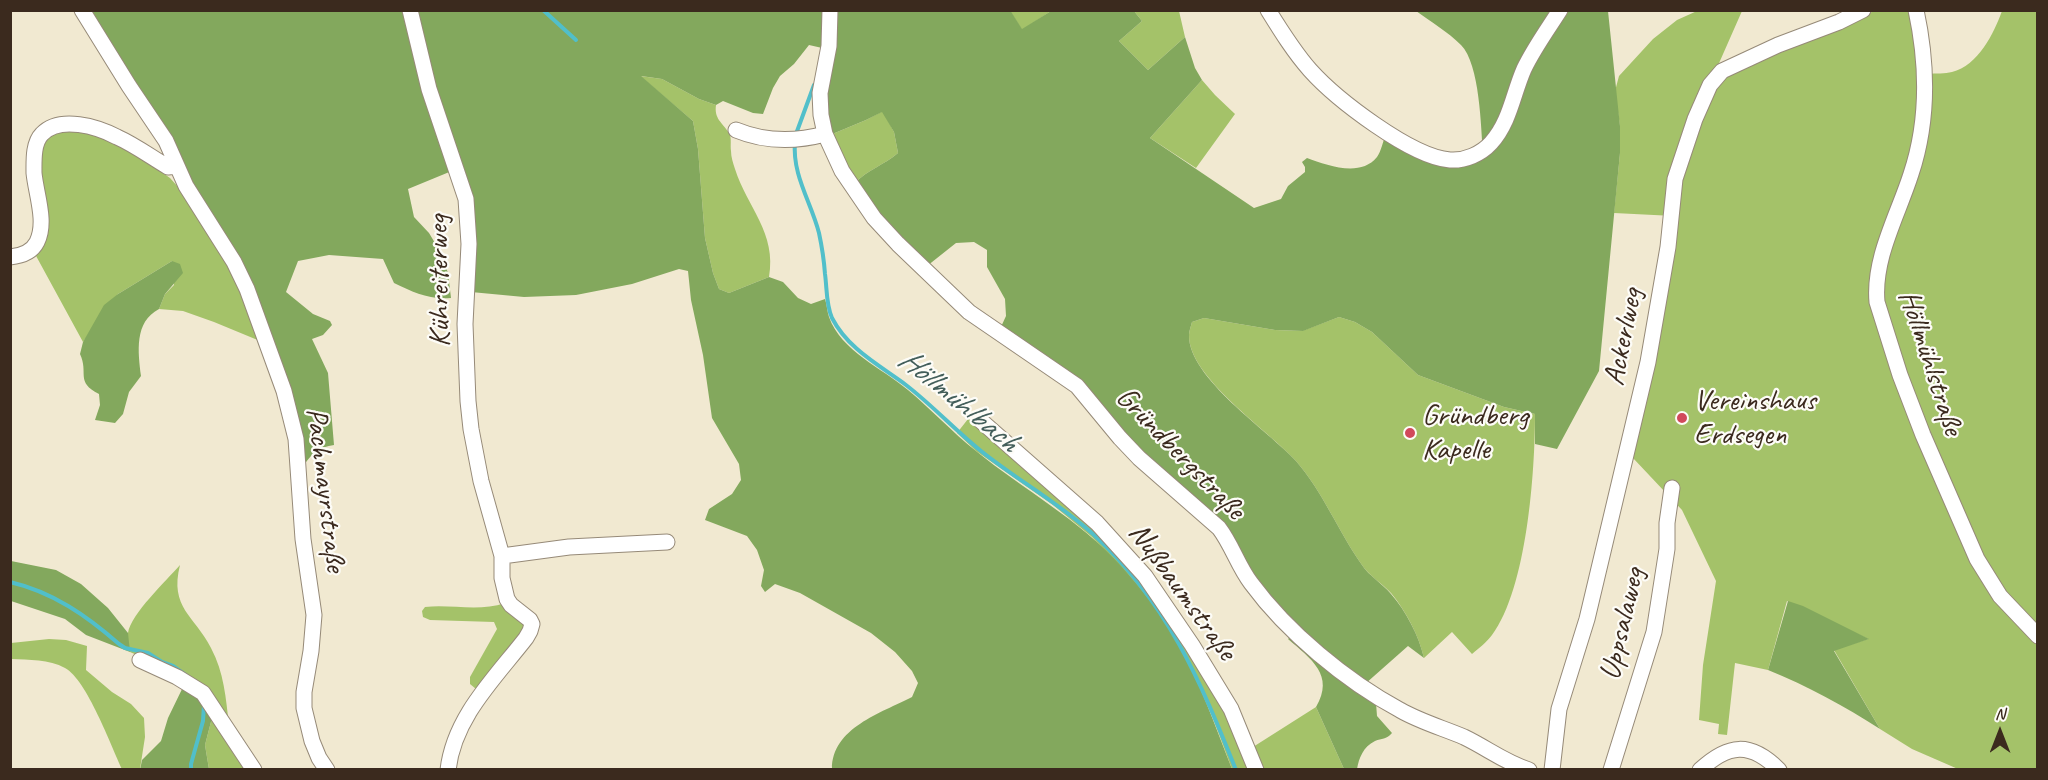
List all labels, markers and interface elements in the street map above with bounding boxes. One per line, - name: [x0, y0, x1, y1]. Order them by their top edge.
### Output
- street label: Kühreiterweg: [421, 214, 459, 348]
- street label: Ackerlweg: [1597, 285, 1651, 389]
- street label: Höllmühlstraße: [1890, 286, 1970, 440]
- water label: Höllmühlbach: [890, 341, 1026, 461]
- street label: Gründbergstraße: [1108, 380, 1252, 528]
- place label: Vereinshaus Erdsegen: [1694, 383, 1816, 454]
- place label: Gründberg Kapelle: [1422, 398, 1528, 468]
- street label: Pachmayrstraße: [297, 406, 353, 574]
- marker: Vereinshaus Erdsegen: [1675, 411, 1689, 425]
- marker: Gründberg Kapelle: [1403, 426, 1417, 440]
- street label: Nußbaumstraße: [1120, 516, 1244, 668]
- street label: Uppsalaweg: [1593, 565, 1653, 683]
- north arrow: [1970, 702, 2030, 762]
- text: N: [1995, 704, 2005, 724]

